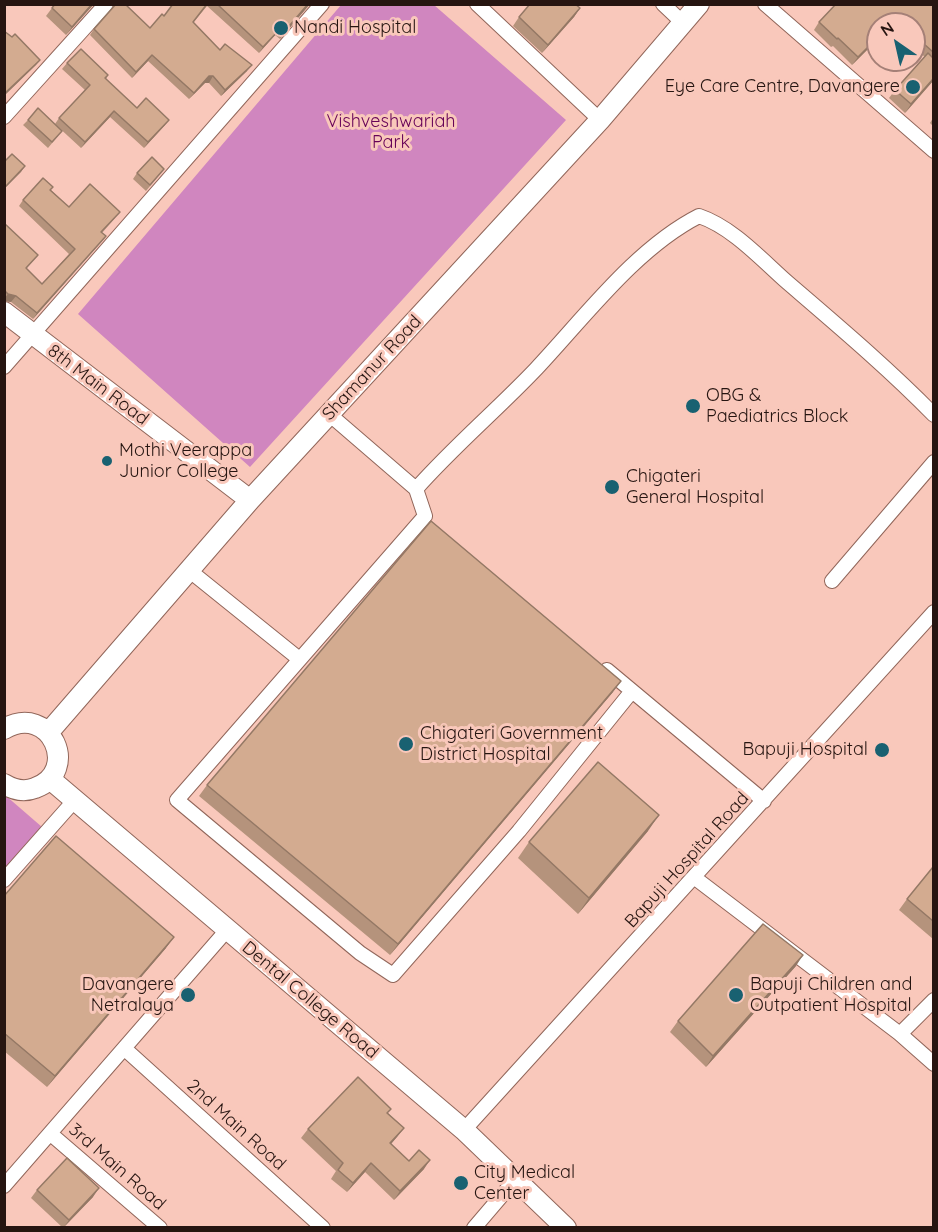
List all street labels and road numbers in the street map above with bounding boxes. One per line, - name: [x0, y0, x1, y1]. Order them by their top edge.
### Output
- street label: Shamanur Road: [318, 311, 426, 425]
- street label: 8th Main Road: [43, 340, 153, 430]
- street label: Bapuji Hospital Road: [620, 788, 754, 932]
- street label: Dental College Road: [238, 937, 382, 1063]
- street label: 2nd Main Road: [182, 1075, 290, 1175]
- street label: 3rd Main Road: [64, 1119, 170, 1215]

